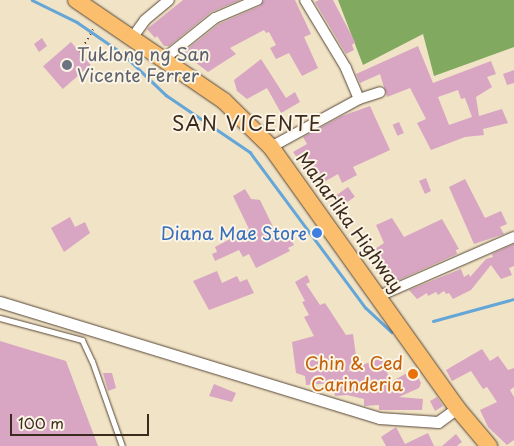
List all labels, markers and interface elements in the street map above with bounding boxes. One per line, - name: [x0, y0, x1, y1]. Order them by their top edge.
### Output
- place label: Tuklong ng San Vicente Ferrer: [77, 44, 210, 86]
- marker: Tuklong ng San Vicente Ferrer: [61, 59, 73, 71]
- district label: SAN VICENTE: [171, 111, 323, 135]
- street label: Maharlika Highway: [291, 147, 409, 297]
- place label: Diana Mae Store: [160, 222, 307, 244]
- marker: Diana Mae Store: [311, 227, 323, 239]
- place label: Chin & Ced Carinderia: [304, 353, 403, 396]
- marker: Chin & Ced Carinderia: [407, 368, 419, 380]
- scale bar: [12, 404, 151, 436]
- text: 100 m: [18, 411, 64, 434]

